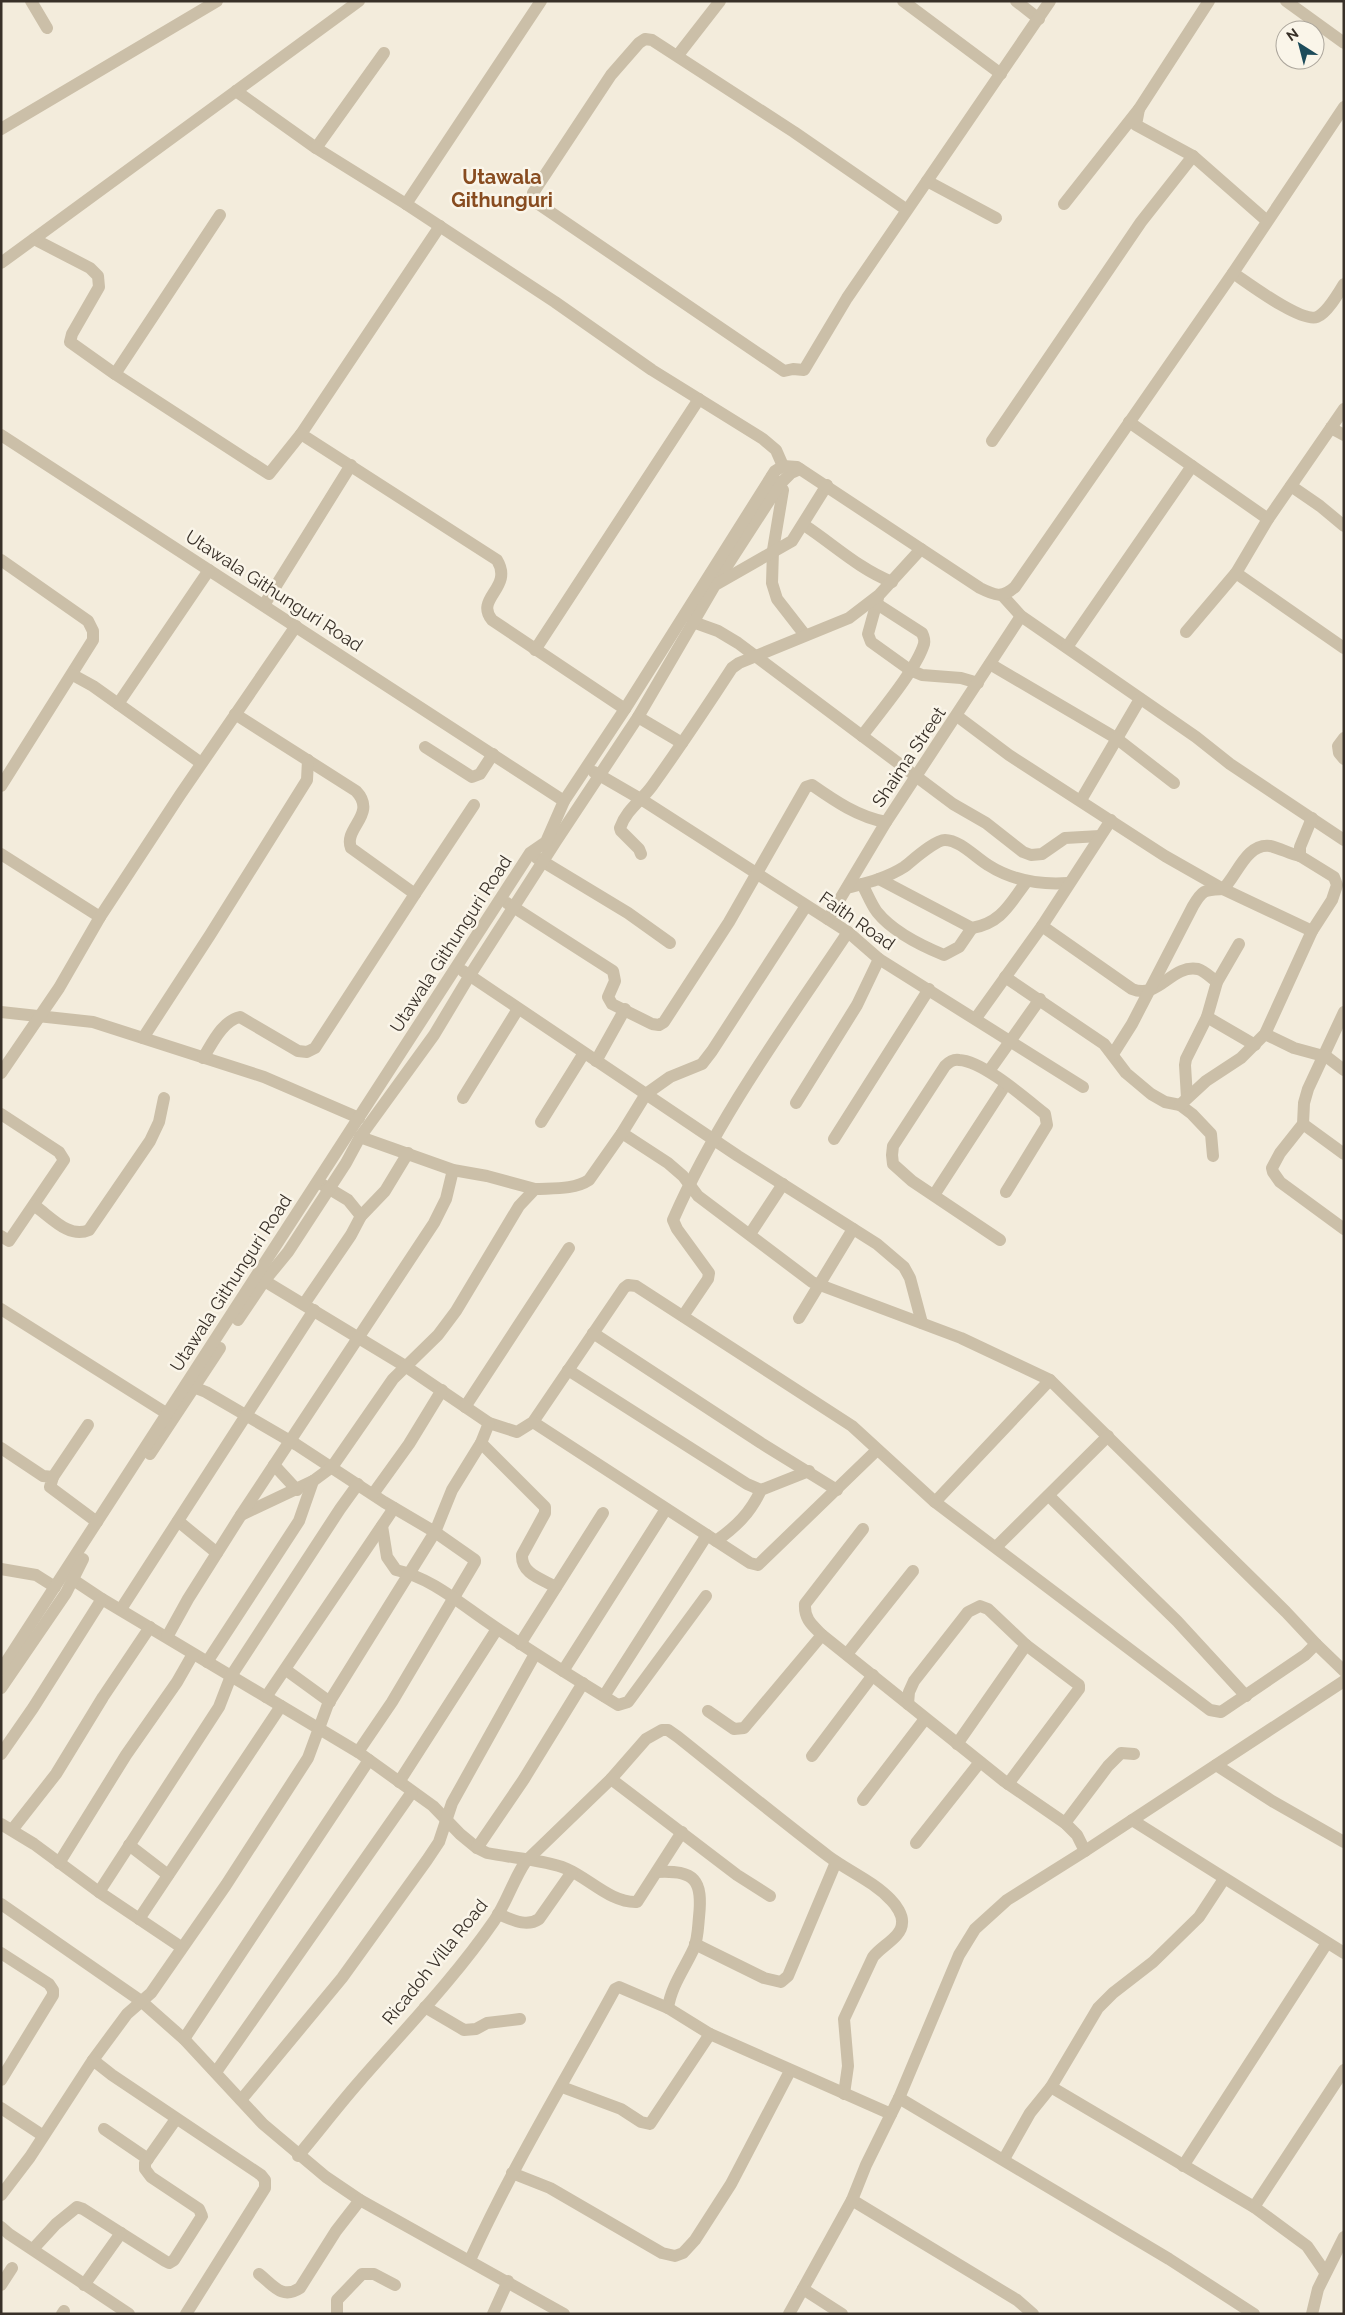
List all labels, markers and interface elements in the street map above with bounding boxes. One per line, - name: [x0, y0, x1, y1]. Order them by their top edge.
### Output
- north arrow: [1275, 20, 1325, 70]
- text: N: [1283, 25, 1301, 44]
- district label: Utawala Githunguri: [451, 165, 553, 212]
- street label: Utawala Githunguri Road: [182, 525, 367, 656]
- street label: Shaima Street: [867, 703, 950, 811]
- street label: Utawala Githunguri Road: [385, 851, 516, 1036]
- street label: Faith Road: [815, 887, 899, 954]
- street label: Utawala Githunguri Road: [165, 1190, 296, 1375]
- street label: Ricadoh Villa Road: [378, 1895, 492, 2029]

